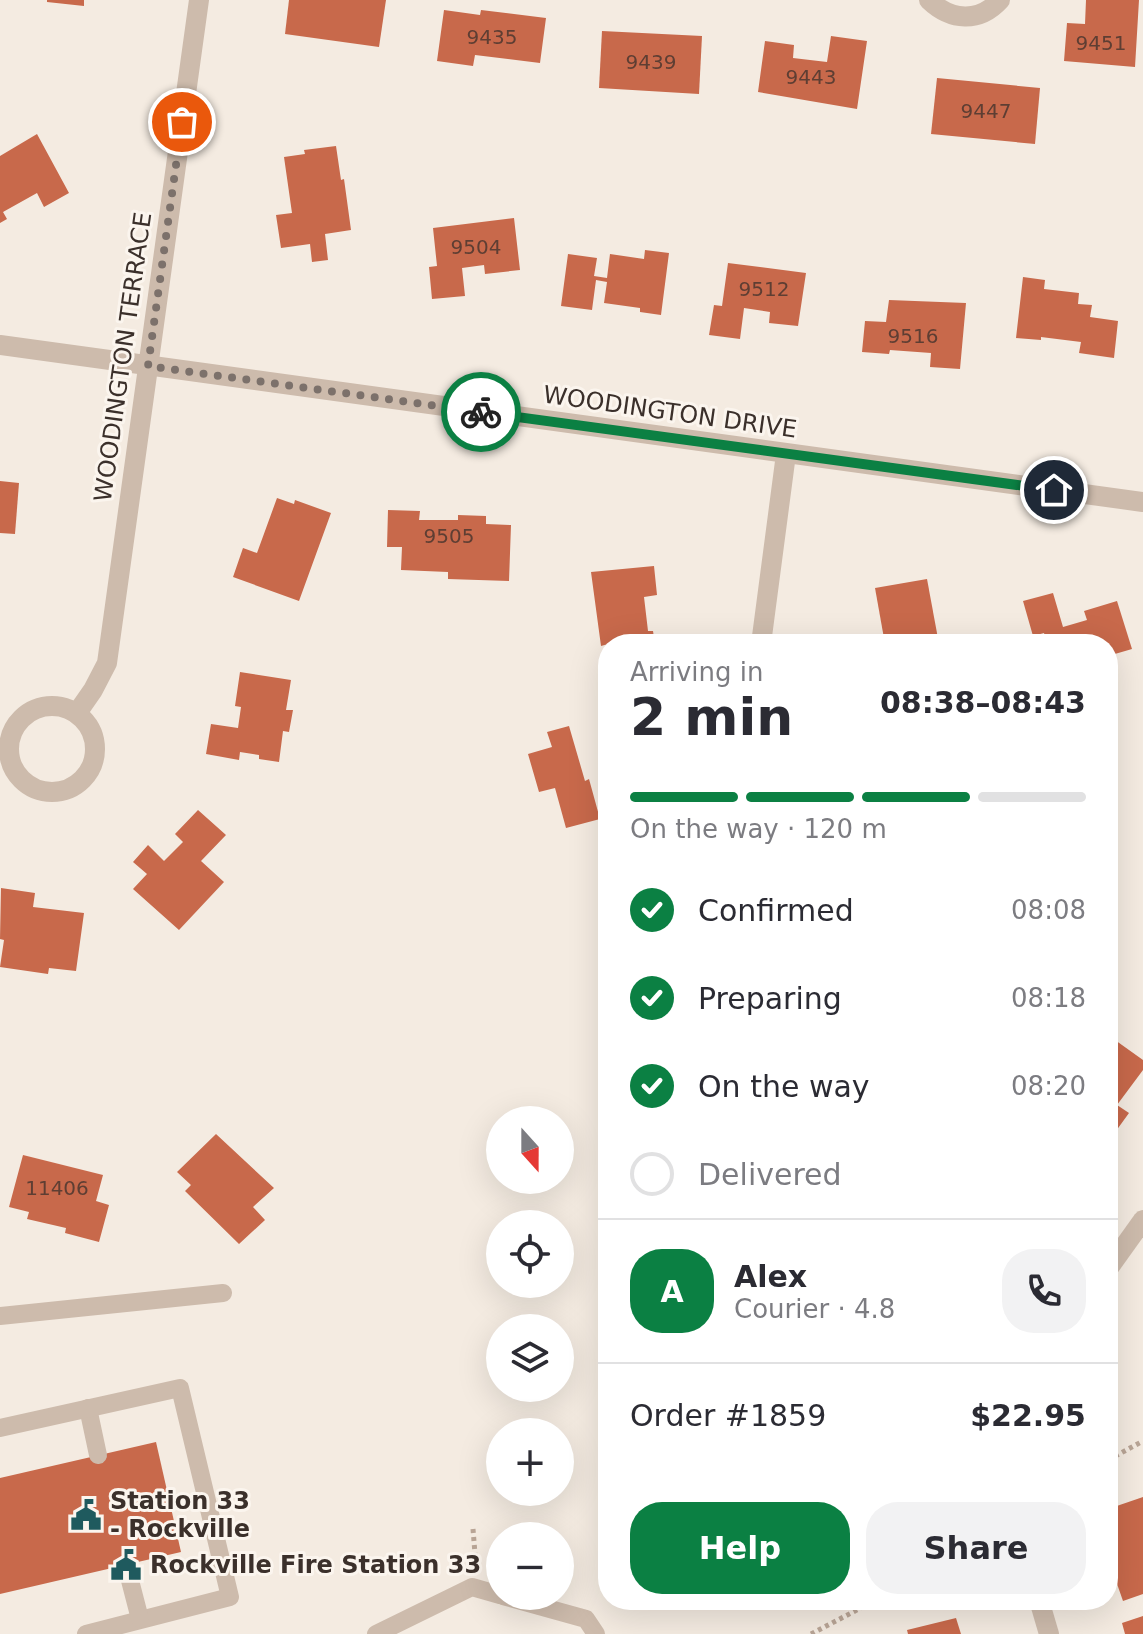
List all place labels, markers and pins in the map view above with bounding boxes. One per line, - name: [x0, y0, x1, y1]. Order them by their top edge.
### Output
- pin: [148, 88, 216, 156]
- pin: [1020, 456, 1088, 524]
- place label: Station 33 - Rockville: [110, 1487, 250, 1543]
- public building icon: Station 33 - Rockville: [69, 1498, 103, 1532]
- public building icon: Rockville Fire Station 33: [109, 1548, 143, 1582]
- place label: Rockville Fire Station 33: [150, 1551, 481, 1579]

